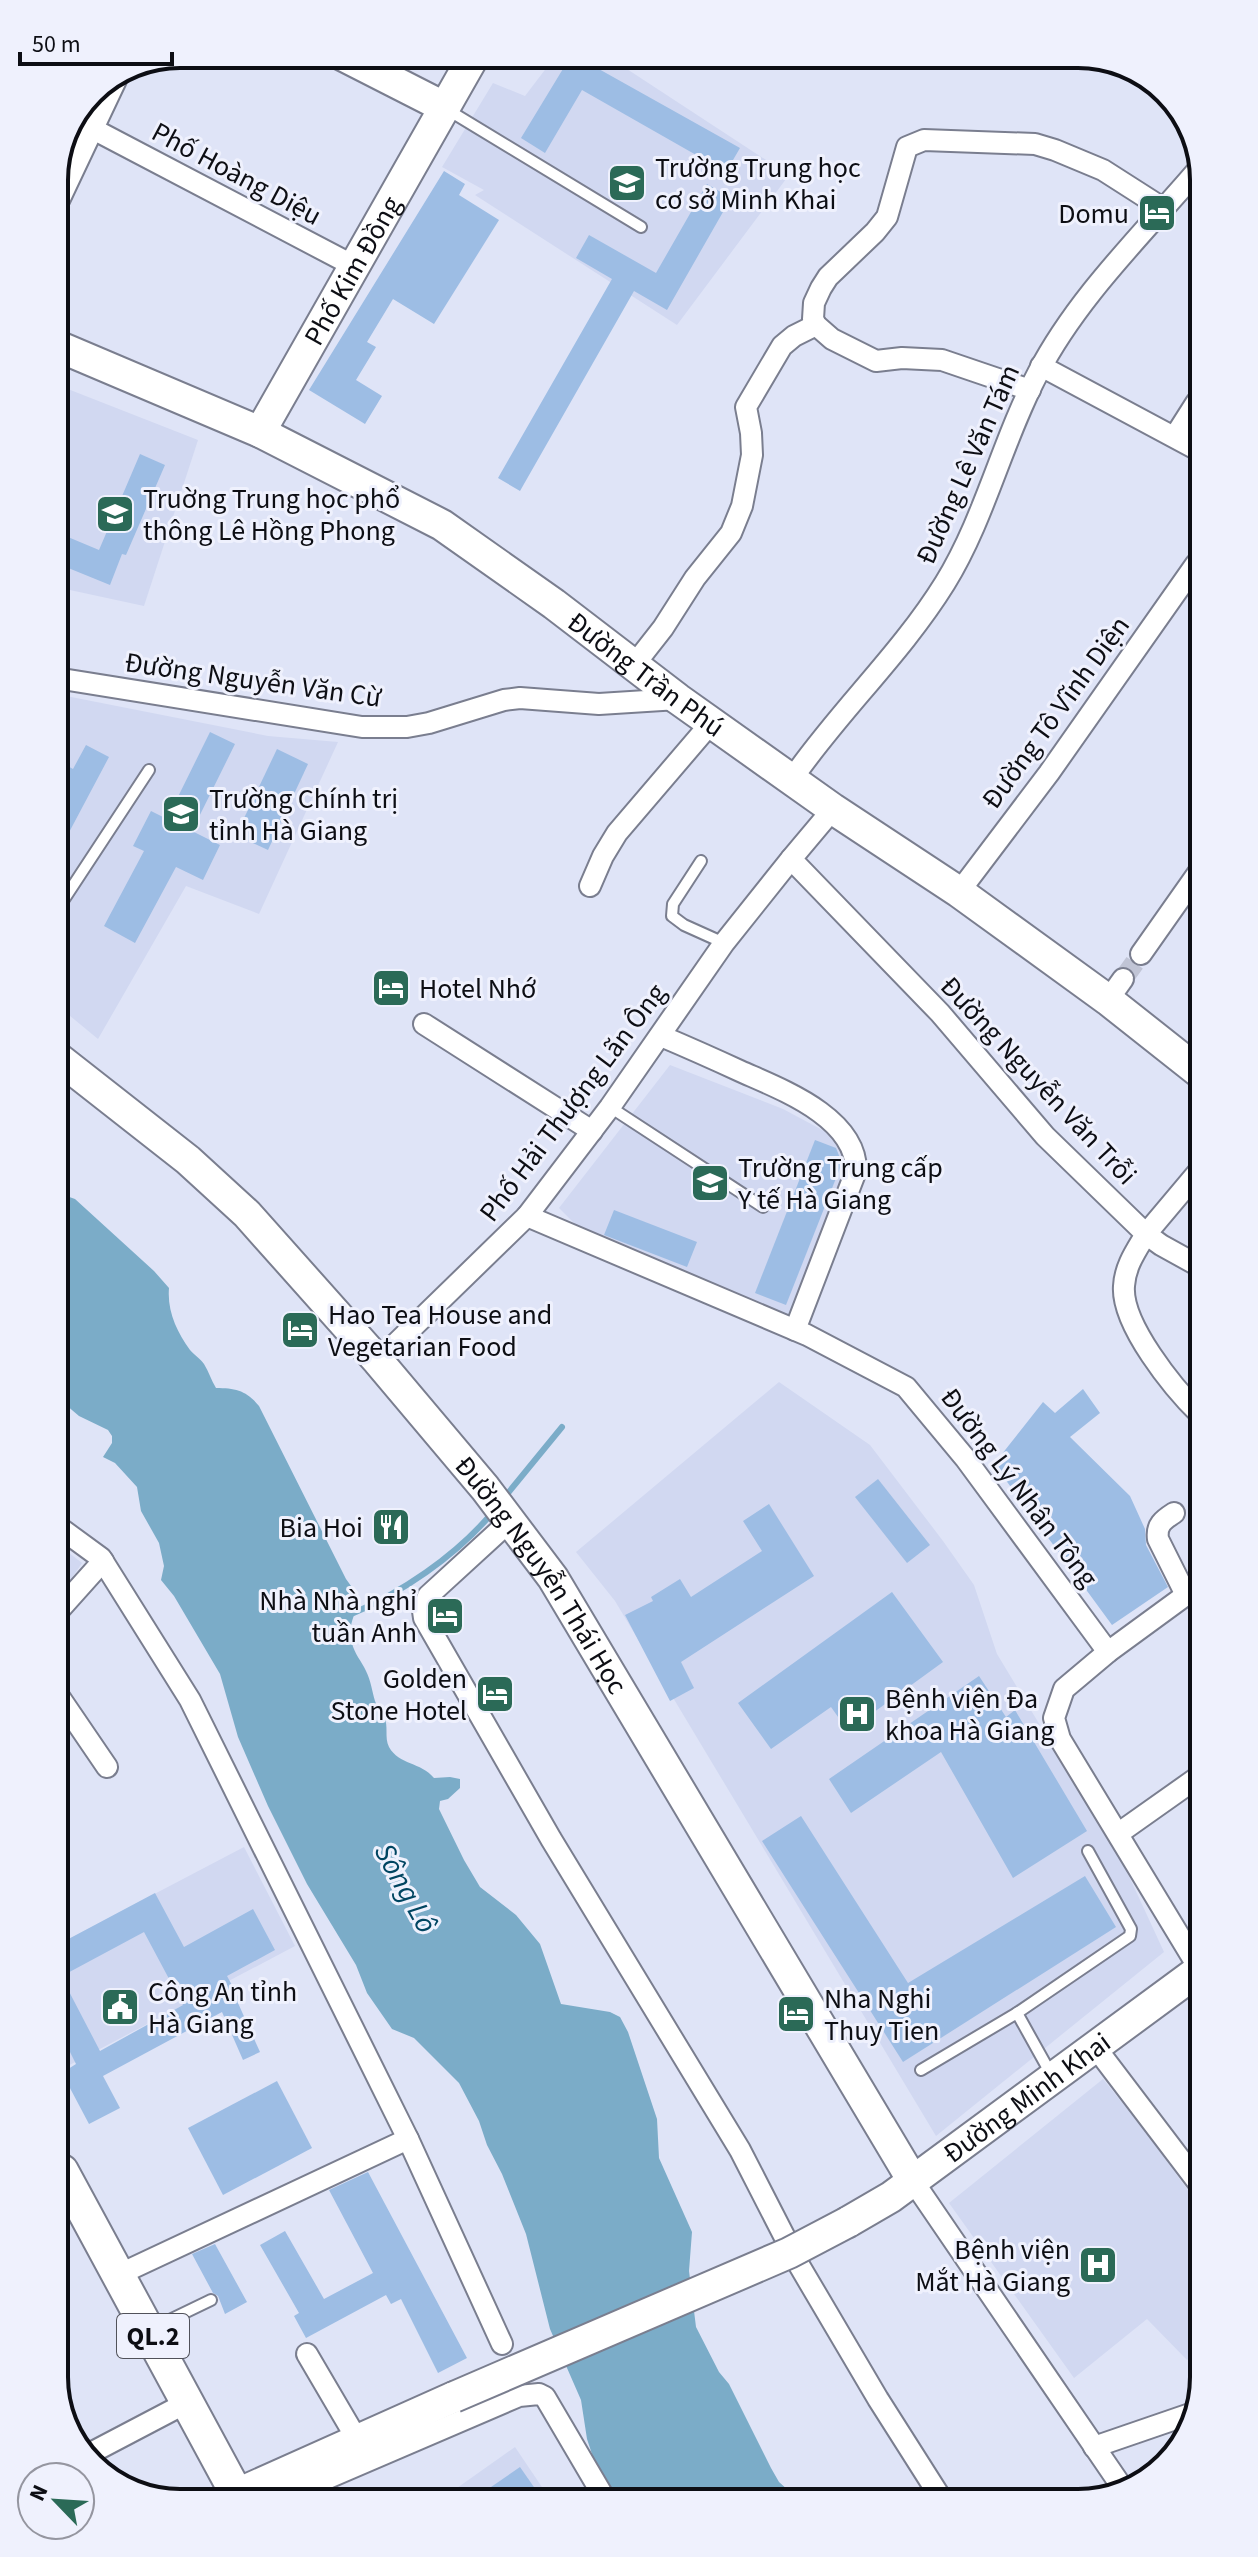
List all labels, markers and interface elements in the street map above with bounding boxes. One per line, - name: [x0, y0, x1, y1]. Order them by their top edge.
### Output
- scale bar: [20, 16, 172, 66]
- text: 50 m: [32, 27, 81, 62]
- street label: Phố Hoàng Diệu: [144, 112, 329, 236]
- place label: Trường Trung học cơ sở Minh Khai: [655, 148, 861, 220]
- school or university icon: Trường Trung học cơ sở Minh Khai: [606, 162, 648, 204]
- street label: Phố Kim Đồng: [294, 189, 411, 353]
- hotel icon: Domu: [1136, 192, 1178, 234]
- place label: Domu: [1058, 194, 1129, 234]
- street label: Đường Lê Văn Tám: [906, 358, 1030, 571]
- place label: Truờng Trung học phổ thông Lê Hồng Phong: [143, 479, 400, 551]
- school or university icon: Truờng Trung học phổ thông Lê Hồng Phong: [94, 493, 136, 535]
- street label: Đường Trần Phú: [559, 602, 733, 747]
- street label: Đường Tô Vĩnh Diện: [972, 608, 1139, 817]
- street label: Đường Nguyễn Văn Cừ: [122, 642, 384, 718]
- place label: Trường Chính trị tỉnh Hà Giang: [209, 779, 398, 851]
- school or university icon: Trường Chính trị tỉnh Hà Giang: [160, 793, 202, 835]
- hotel icon: Hotel Nhớ: [370, 967, 412, 1009]
- street label: Đường Nguyễn Văn Trỗi: [931, 967, 1146, 1194]
- place label: Hotel Nhớ: [419, 969, 536, 1009]
- street label: Phố Hải Thượng Lãn Ông: [470, 975, 676, 1230]
- place label: Trường Trung cấp Y tế Hà Giang: [737, 1148, 943, 1220]
- school or university icon: Trường Trung cấp Y tế Hà Giang: [689, 1162, 731, 1204]
- place label: Hao Tea House and Vegetarian Food: [328, 1295, 552, 1367]
- hotel icon: Hao Tea House and Vegetarian Food: [279, 1309, 321, 1351]
- street label: Đường Lý Nhân Tông: [931, 1379, 1108, 1596]
- street label: Đường Nguyễn Thái Học: [445, 1447, 637, 1702]
- restaurant icon: Bia Hoi: [370, 1506, 412, 1548]
- place label: Bia Hoi: [280, 1508, 363, 1548]
- place label: Nhà Nhà nghỉ tuần Anh: [259, 1581, 417, 1653]
- hotel icon: Nhà Nhà nghỉ tuần Anh: [424, 1595, 466, 1637]
- place label: Golden Stone Hotel: [331, 1659, 467, 1731]
- hotel icon: Golden Stone Hotel: [474, 1673, 516, 1715]
- place label: Bệnh viện Đa khoa Hà Giang: [885, 1679, 1054, 1751]
- hospital icon: Bệnh viện Đa khoa Hà Giang: [836, 1693, 878, 1735]
- water label: Sông Lô: [363, 1835, 448, 1941]
- place label: Công An tỉnh Hà Giang: [148, 1972, 297, 2044]
- place label: Nha Nghi Thuy Tien: [824, 1979, 939, 2051]
- public building icon: Công An tỉnh Hà Giang: [99, 1986, 141, 2028]
- hotel icon: Nha Nghi Thuy Tien: [775, 1993, 817, 2035]
- street label: Đường Minh Khai: [935, 2023, 1119, 2173]
- place label: Bệnh viện Mắt Hà Giang: [915, 2230, 1070, 2302]
- hospital icon: Bệnh viện Mắt Hà Giang: [1077, 2244, 1119, 2286]
- road number: QL.2: [117, 2314, 189, 2358]
- north arrow: [16, 2461, 96, 2541]
- text: N: [21, 2480, 56, 2506]

